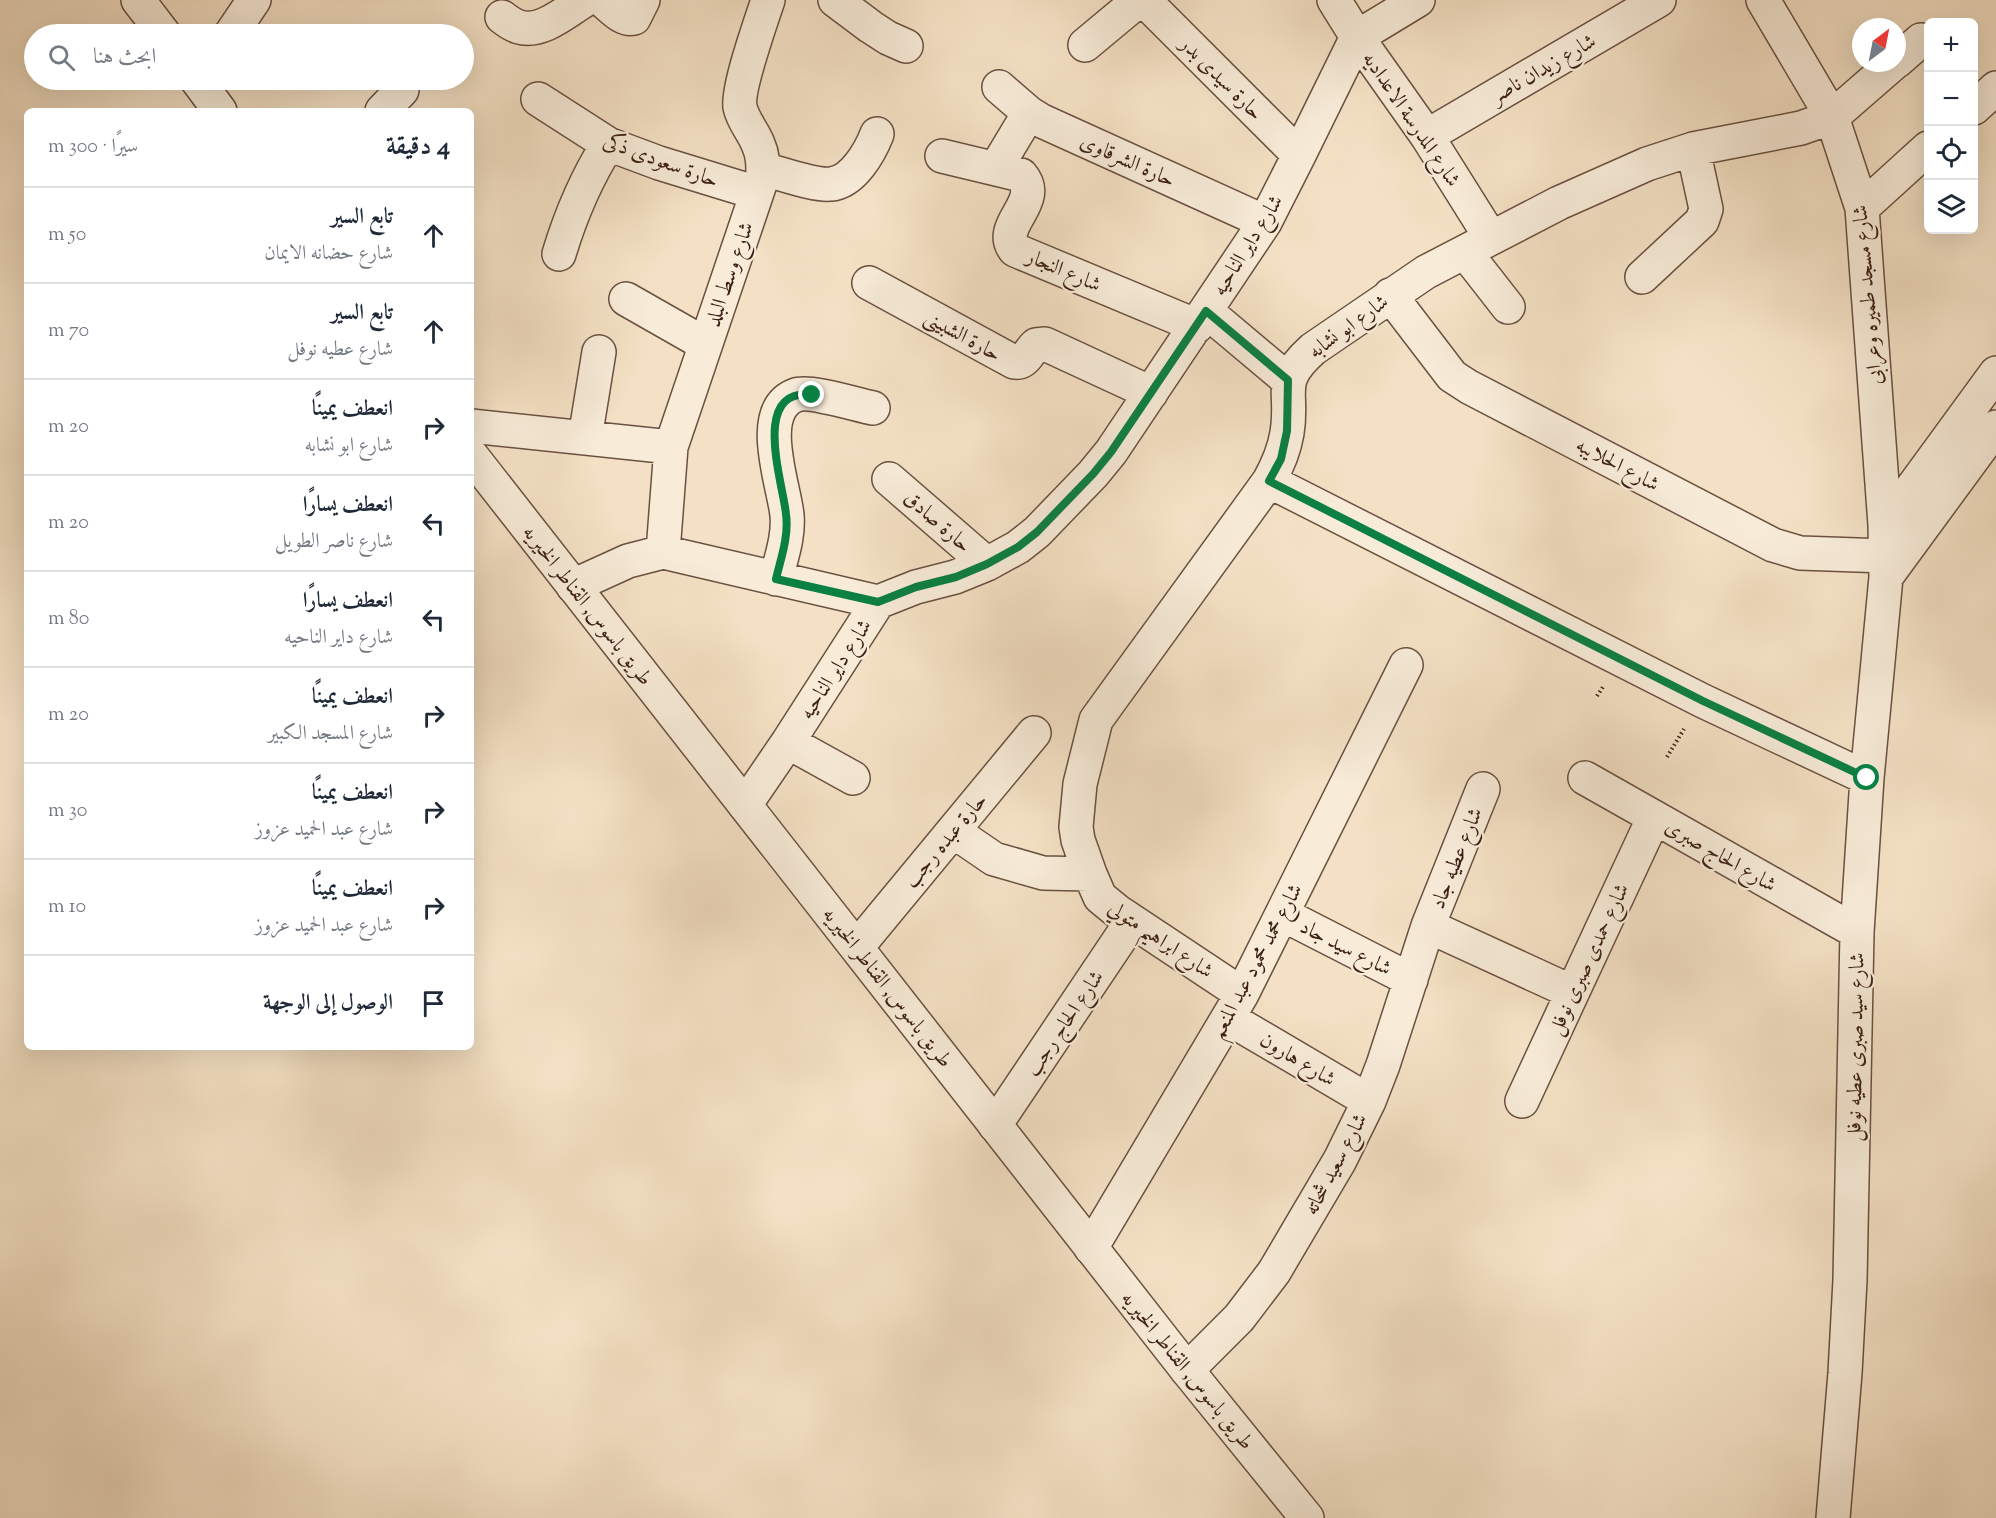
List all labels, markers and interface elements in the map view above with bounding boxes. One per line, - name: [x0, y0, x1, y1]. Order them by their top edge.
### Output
- north arrow: [1852, 18, 1906, 72]
- map controls: [1924, 18, 1978, 234]
- button: +: [1924, 18, 1978, 72]
- search box: [24, 24, 474, 90]
- street label: شارع زيدان ناصر: [1484, 27, 1603, 114]
- street label: حارة سيدى بدر: [1171, 29, 1269, 128]
- icon: search: [45, 41, 78, 74]
- text: ابحث هنا: [93, 42, 156, 74]
- street label: شارع المدرسة الاعداديه: [1353, 46, 1467, 194]
- button: −: [1924, 72, 1978, 126]
- button: locate: [1924, 126, 1978, 180]
- street label: حارة سعودى ذكى: [598, 127, 722, 197]
- street label: حارة الشرقاوى: [1075, 127, 1180, 196]
- text: 4 دقيقة: [386, 129, 450, 166]
- text: سيرًا · 300 m: [48, 133, 138, 162]
- button: layers: [1924, 180, 1978, 234]
- street label: شارع داير الناحيه: [1206, 190, 1293, 303]
- text: تابع السير: [331, 202, 393, 234]
- street label: شارع مسجد طميره وعرابى: [1846, 204, 1893, 386]
- street label: شارع وسط البلد: [699, 218, 764, 331]
- icon: ahead: [417, 219, 450, 252]
- text: 50 m: [48, 221, 86, 250]
- text: شارع حضانه الايمان: [264, 240, 393, 269]
- street label: شارع النجار: [1019, 242, 1105, 302]
- street label: شارع ابو نشابه: [1303, 288, 1396, 368]
- text: تابع السير: [331, 298, 393, 330]
- street label: حارة الشبينى: [918, 303, 1006, 370]
- icon: ahead: [417, 315, 450, 348]
- text: 70 m: [48, 317, 89, 346]
- text: شارع عطيه نوفل: [287, 336, 393, 365]
- route end: [798, 381, 824, 407]
- text: انعطف يمينًا: [312, 394, 393, 426]
- icon: right: [417, 411, 450, 444]
- text: 20 m: [48, 413, 89, 442]
- street label: شارع الحلايبه: [1569, 431, 1664, 501]
- text: شارع ابو نشابه: [305, 432, 393, 461]
- street label: حارة صادق: [896, 484, 977, 561]
- text: انعطف يسارًا: [303, 490, 393, 522]
- icon: left: [417, 507, 450, 540]
- text: 20 m: [48, 509, 89, 538]
- street label: طريق باسوس, القناطر الخيريه: [514, 519, 659, 693]
- text: شارع ناصر الطويل: [275, 528, 393, 557]
- text: انعطف يسارًا: [303, 586, 393, 618]
- icon: left: [417, 603, 450, 636]
- text: 80 m: [48, 605, 89, 634]
- street label: شارع داير الناحيه: [793, 614, 881, 727]
- text: شارع داير الناحيه: [284, 624, 393, 653]
- text: انعطف يمينًا: [312, 682, 393, 714]
- icon: right: [417, 699, 450, 732]
- text: 20 m: [48, 701, 89, 730]
- text: شارع المسجد الكبير: [268, 720, 393, 749]
- route start: [1853, 764, 1879, 790]
- text: انعطف يمينًا: [312, 778, 393, 810]
- street label: حارة عبده رجب: [898, 787, 995, 895]
- icon: right: [417, 795, 450, 828]
- text: 30 m: [48, 797, 87, 826]
- street label: شارع عطيه جاد: [1424, 803, 1493, 914]
- street label: شارع الحاج صبرى: [1658, 813, 1781, 902]
- text: شارع عبد الحميد عزوز: [255, 816, 393, 845]
- text: انعطف يمينًا: [312, 874, 393, 906]
- street label: شارع محمد محمود عبد المنعم: [1204, 879, 1314, 1047]
- street label: شارع حمدى صبرى نوفل: [1541, 879, 1639, 1041]
- icon: right: [417, 891, 450, 924]
- text: 10 m: [48, 893, 86, 922]
- street label: شارع ابراهيم متولي: [1099, 894, 1219, 990]
- street label: طريق باسوس, القناطر الخيريه: [814, 901, 959, 1075]
- text: شارع عبد الحميد عزوز: [255, 912, 393, 941]
- street label: شارع سيد جاد: [1294, 913, 1396, 986]
- street label: شارع سيد صبرى عطيه نوفل: [1840, 952, 1875, 1142]
- street label: شارع الحاج رجب: [1019, 965, 1114, 1084]
- icon: arrive: [417, 987, 450, 1020]
- text: الوصول إلى الوجهة: [263, 988, 393, 1020]
- street label: شارع هارون: [1253, 1026, 1341, 1096]
- street label: شارع سعيد شحاته: [1297, 1109, 1377, 1222]
- street label: طريق باسوس, القناطر الخيريه: [1113, 1285, 1260, 1457]

